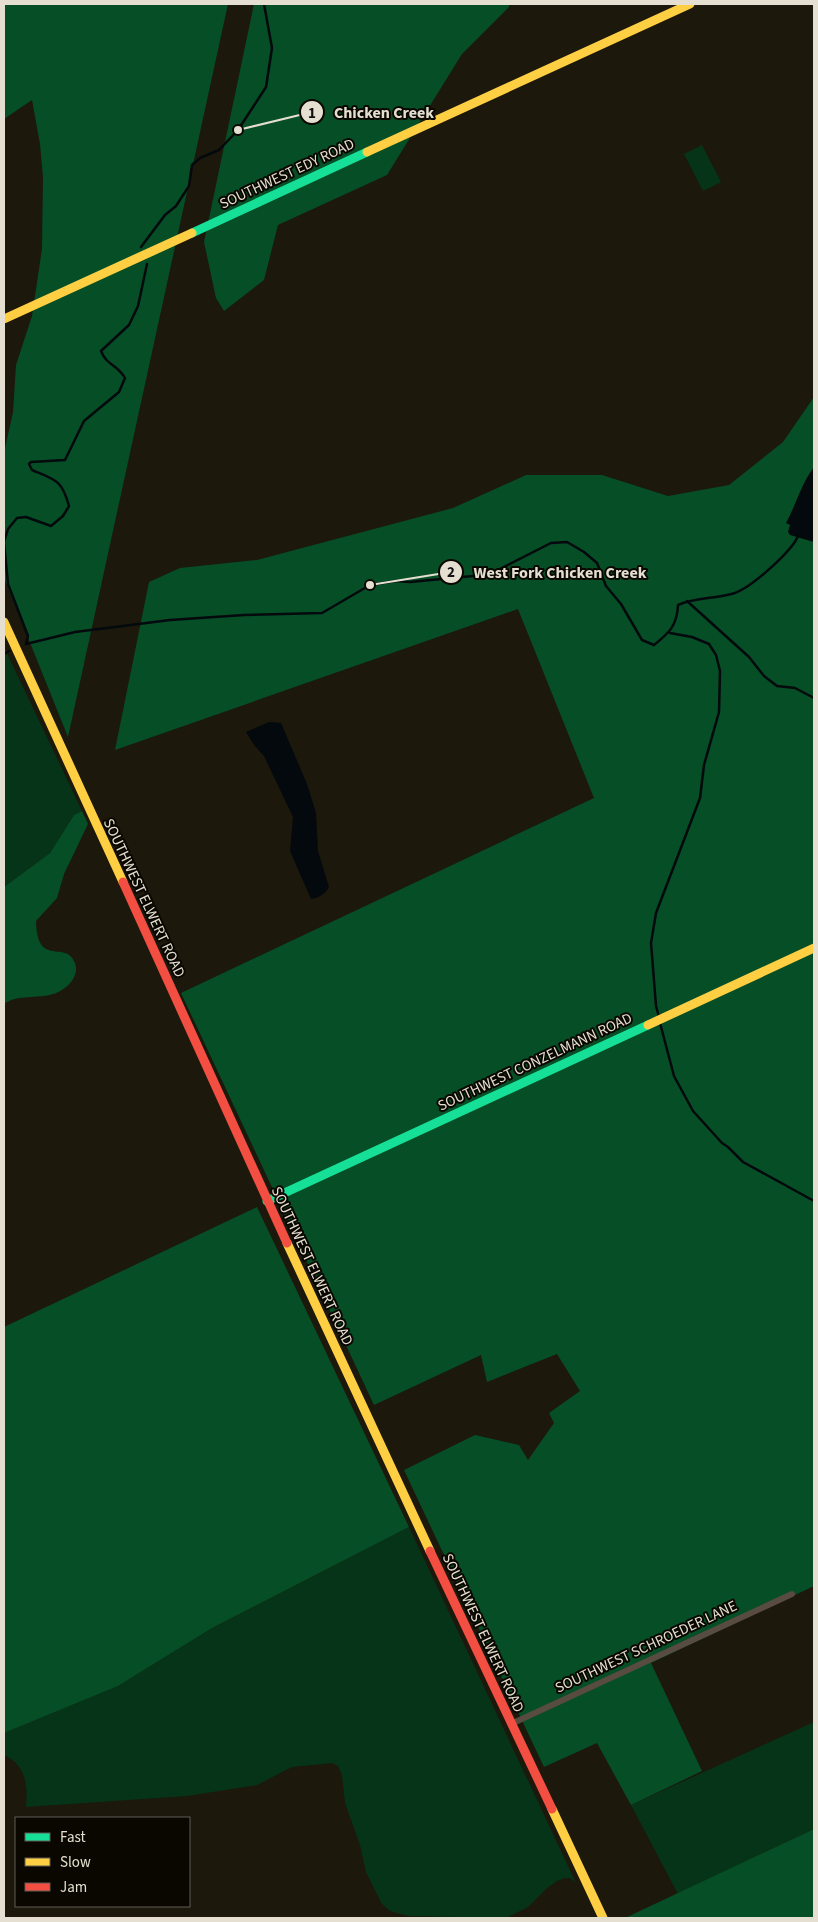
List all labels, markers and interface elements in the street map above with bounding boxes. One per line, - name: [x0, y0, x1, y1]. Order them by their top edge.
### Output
- callout: Chicken Creek: [299, 97, 445, 128]
- text: Chicken Creek: [334, 102, 434, 124]
- text: 1: [308, 103, 316, 124]
- street label: SOUTHWEST EDY ROAD: [216, 134, 358, 214]
- callout: West Fork Chicken Creek: [438, 557, 656, 588]
- text: 2: [447, 562, 455, 583]
- text: West Fork Chicken Creek: [474, 562, 647, 584]
- street label: SOUTHWEST ELWERT ROAD: [98, 815, 190, 981]
- street label: SOUTHWEST CONZELMANN ROAD: [434, 1008, 636, 1116]
- street label: SOUTHWEST ELWERT ROAD: [266, 1183, 358, 1349]
- street label: SOUTHWEST ELWERT ROAD: [437, 1550, 529, 1716]
- street label: SOUTHWEST SCHROEDER LANE: [552, 1596, 740, 1698]
- legend: [15, 1817, 190, 1907]
- text: Fast: [60, 1827, 86, 1848]
- text: Slow: [60, 1852, 91, 1873]
- text: Jam: [60, 1877, 87, 1898]

